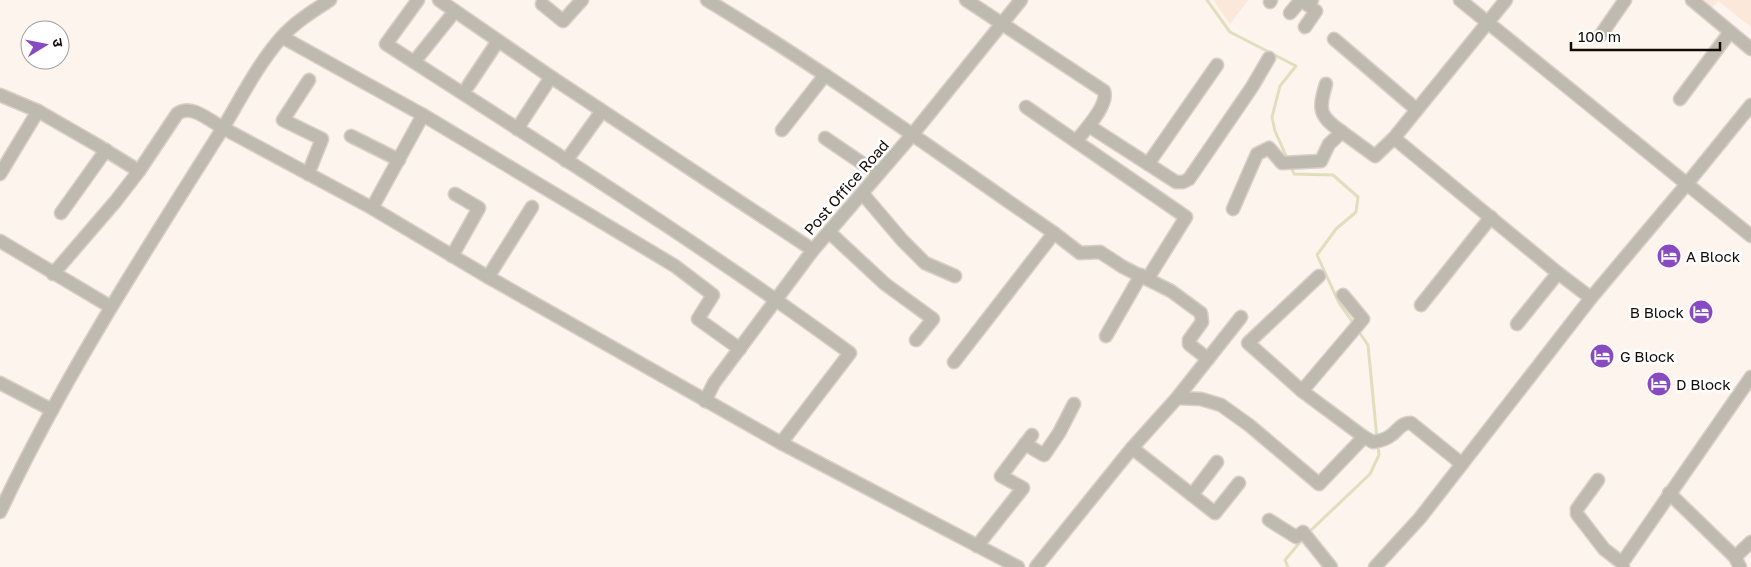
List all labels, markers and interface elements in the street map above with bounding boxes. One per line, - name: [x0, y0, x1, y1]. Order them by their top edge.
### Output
- north arrow: [20, 20, 70, 70]
- scale bar: [1571, 20, 1720, 52]
- text: 100 m: [1578, 27, 1621, 45]
- text: उ: [49, 37, 68, 49]
- street label: Post Office Road: [800, 136, 892, 238]
- hotel icon: A Block: [1656, 243, 1682, 269]
- place label: A Block: [1686, 247, 1741, 265]
- hotel icon: B Block: [1688, 299, 1714, 325]
- place label: B Block: [1630, 303, 1685, 321]
- hotel icon: G Block: [1589, 343, 1615, 369]
- place label: G Block: [1620, 347, 1675, 365]
- hotel icon: D Block: [1646, 371, 1672, 397]
- place label: D Block: [1676, 375, 1731, 393]

